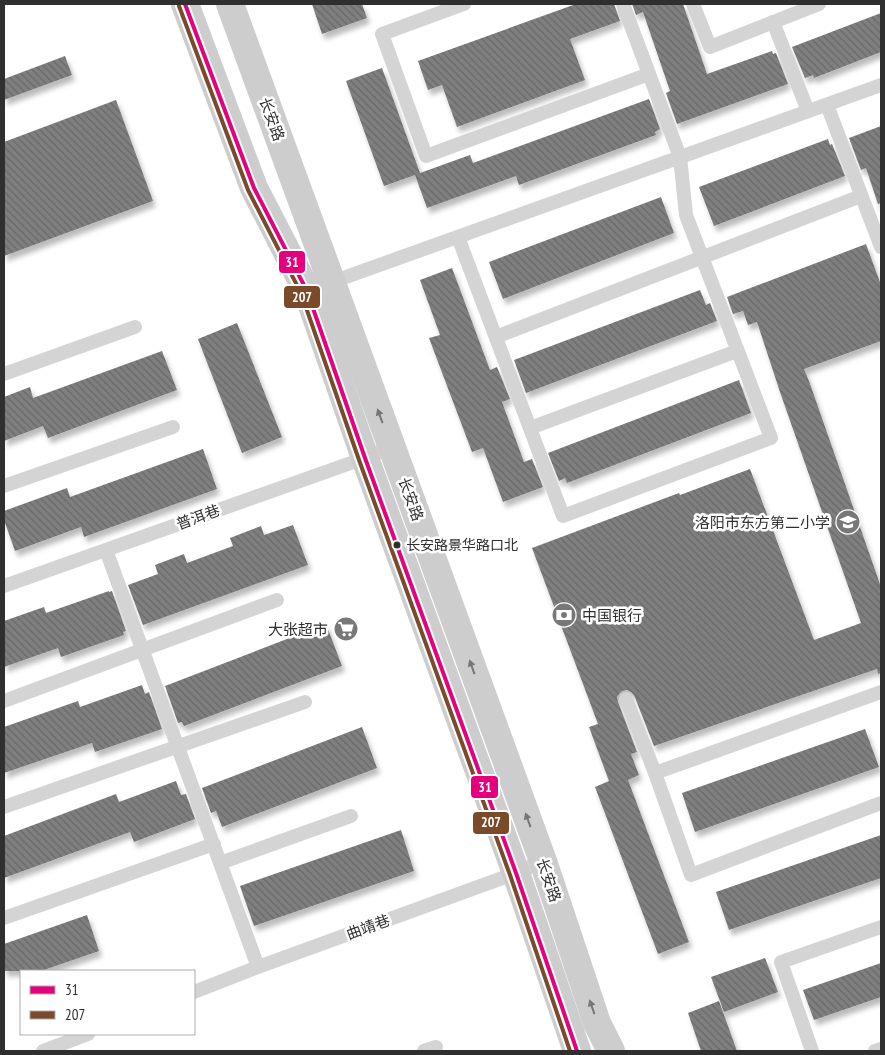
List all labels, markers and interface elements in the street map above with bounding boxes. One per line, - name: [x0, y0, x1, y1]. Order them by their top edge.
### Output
- street label: 长安路: [255, 95, 289, 143]
- line badge: 31: [278, 250, 306, 274]
- text: 31: [285, 253, 299, 271]
- line badge: 207: [283, 285, 321, 309]
- text: 207: [292, 288, 312, 306]
- one-way arrow: [376, 408, 384, 423]
- street label: 长安路: [394, 475, 428, 523]
- street label: 普洱巷: [174, 500, 222, 534]
- school or university icon: 洛阳市东方第二小学: [835, 509, 861, 535]
- place label: 洛阳市东方第二小学: [695, 513, 830, 532]
- place label: 长安路景华路口北: [406, 536, 518, 554]
- marker: 长安路景华路口北: [392, 540, 402, 550]
- bank icon: 中国银行: [551, 602, 577, 628]
- place label: 中国银行: [582, 606, 642, 625]
- supermarket icon: 大张超市: [333, 616, 359, 642]
- place label: 大张超市: [268, 620, 328, 639]
- one-way arrow: [468, 659, 476, 674]
- line badge: 31: [470, 775, 499, 799]
- text: 31: [478, 778, 492, 796]
- line badge: 207: [472, 811, 510, 835]
- one-way arrow: [524, 812, 532, 827]
- text: 207: [481, 813, 501, 831]
- street label: 长安路: [533, 856, 565, 904]
- street label: 曲靖巷: [344, 910, 392, 944]
- legend: [20, 970, 195, 1035]
- text: 31: [65, 980, 79, 999]
- one-way arrow: [588, 999, 595, 1014]
- text: 207: [65, 1005, 85, 1024]

